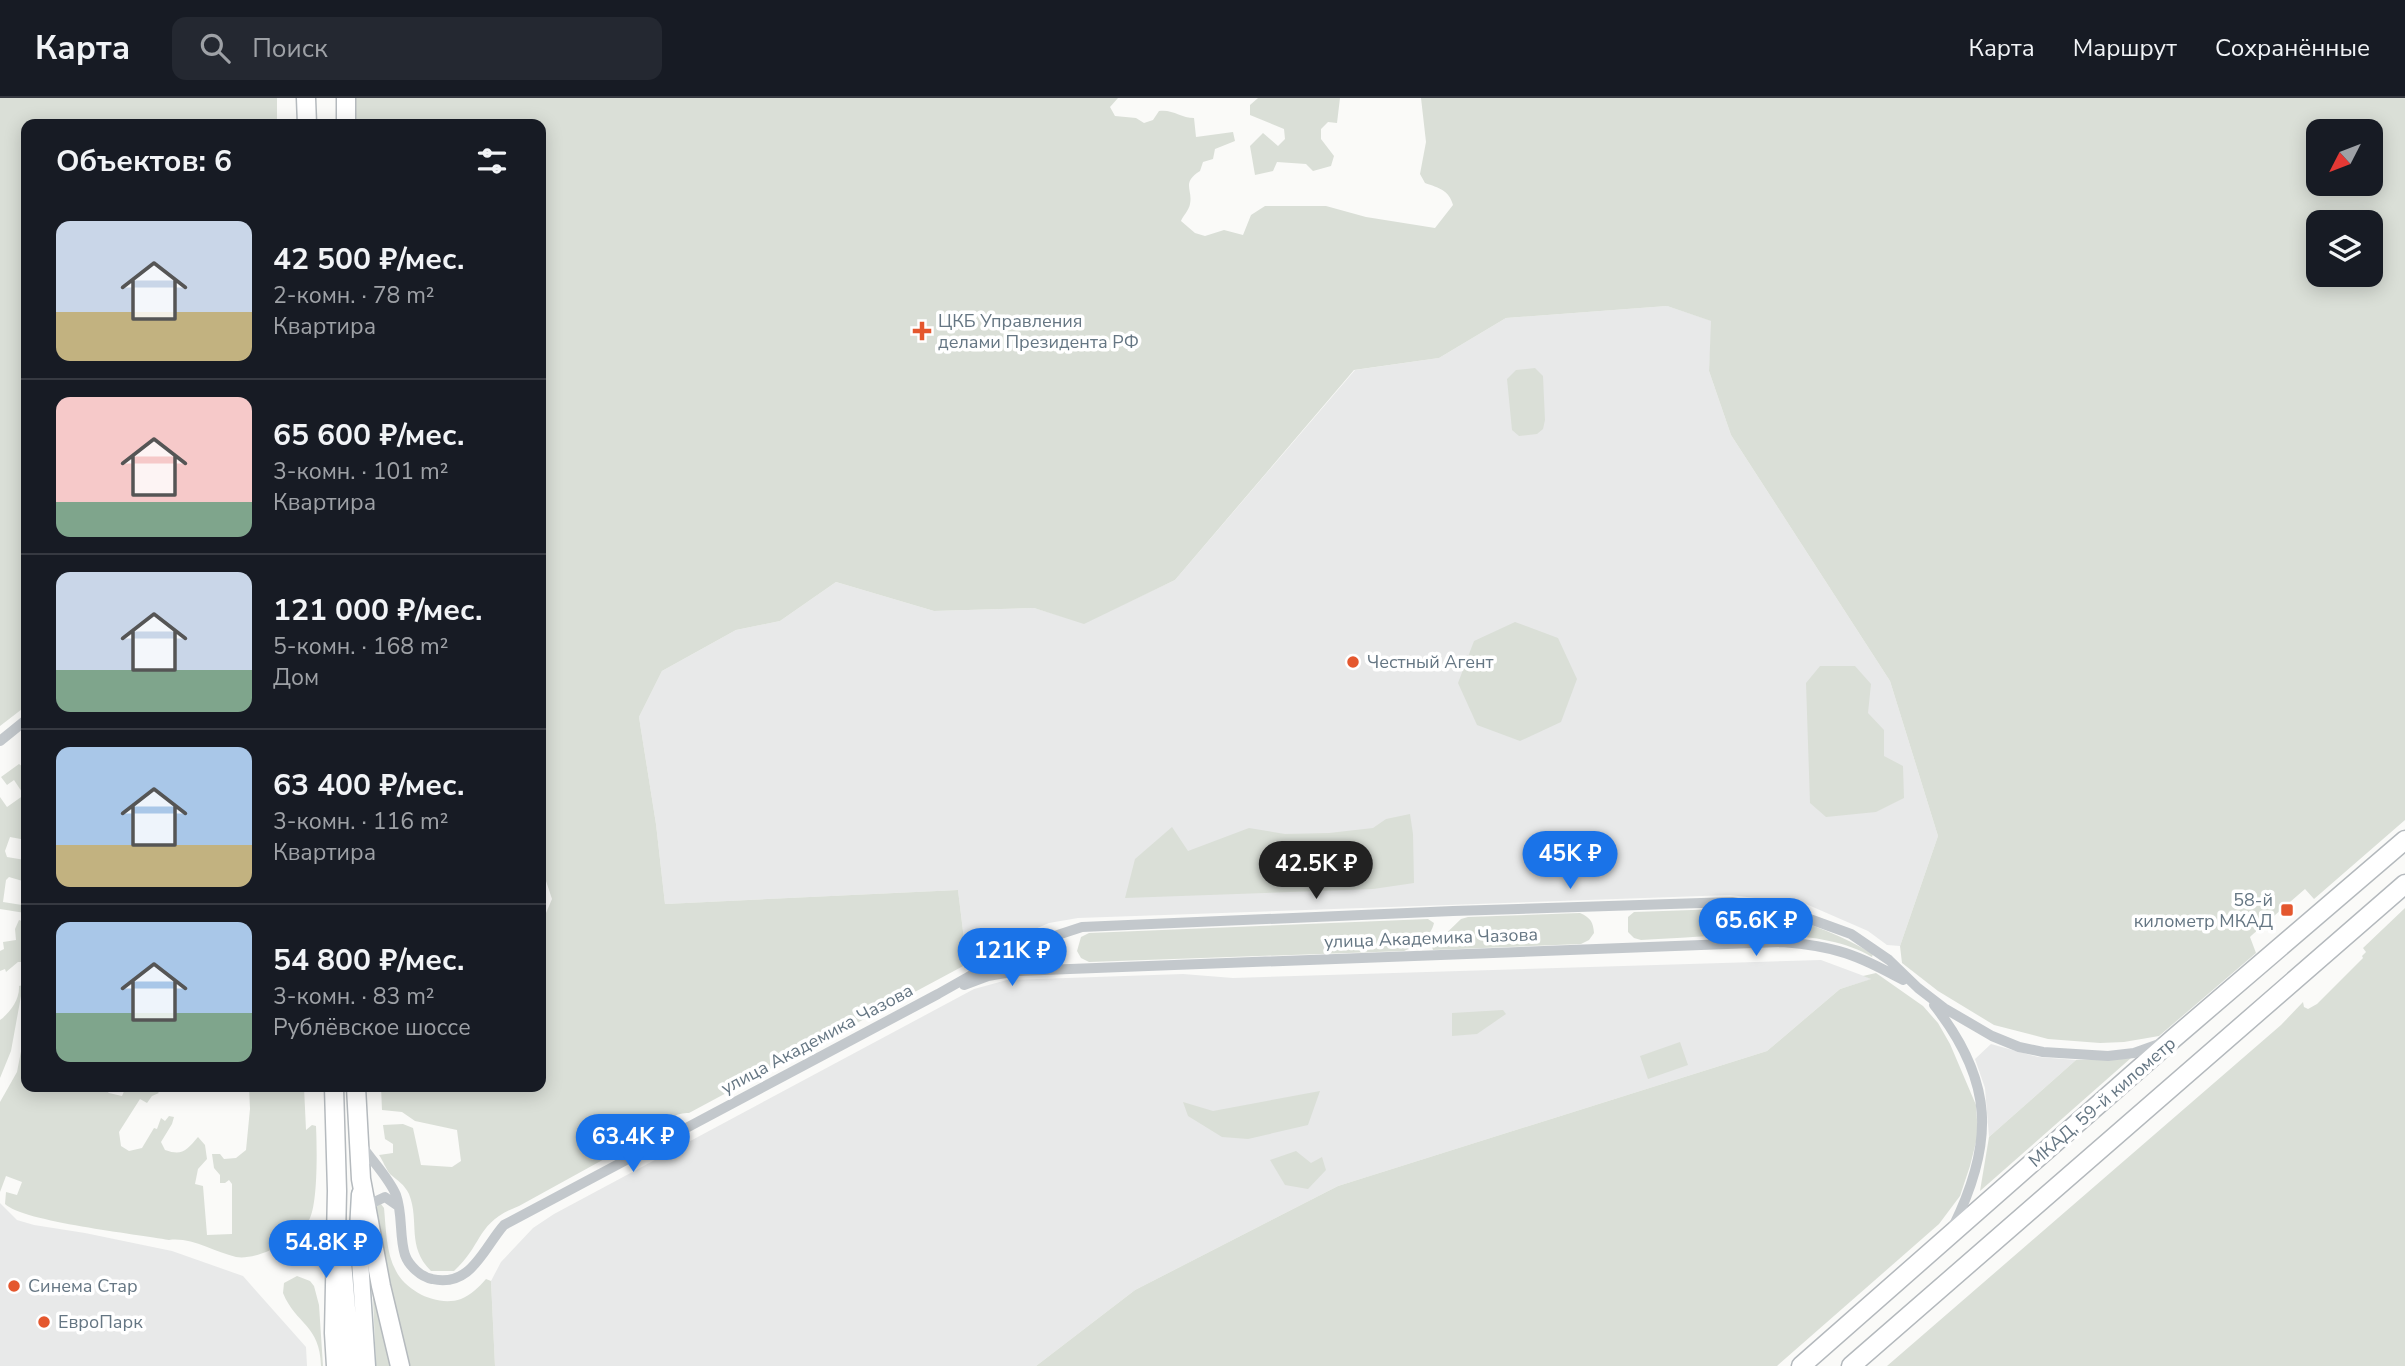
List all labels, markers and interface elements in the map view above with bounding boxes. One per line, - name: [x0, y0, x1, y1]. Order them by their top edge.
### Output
- search box: [172, 17, 662, 80]
- text: Карта: [35, 26, 130, 71]
- icon: search: [196, 29, 234, 67]
- text: Поиск: [252, 31, 328, 66]
- text: Карта: [1969, 32, 2035, 64]
- text: Маршрут: [2073, 32, 2177, 64]
- text: Сохранённые: [2215, 32, 2370, 64]
- north arrow: [2306, 119, 2384, 196]
- map controls: [2306, 119, 2383, 287]
- text: Объектов: 6: [56, 141, 232, 182]
- icon: filters: [473, 142, 511, 180]
- button: layers: [2306, 210, 2383, 287]
- text: 42 500 ₽/мес.: [273, 239, 464, 280]
- icon: home: [112, 249, 196, 333]
- text: 2-комн. · 78 m²: [273, 280, 435, 311]
- place label: ЦКБ Управления делами Президента РФ: [938, 309, 1139, 354]
- text: Квартира: [273, 311, 376, 342]
- marker: ЦКБ Управления делами Президента РФ: [912, 321, 932, 341]
- text: 65 600 ₽/мес.: [273, 415, 464, 456]
- icon: home: [112, 425, 196, 509]
- text: 3-комн. · 101 m²: [273, 456, 448, 487]
- text: Квартира: [273, 487, 376, 518]
- text: 121 000 ₽/мес.: [273, 590, 482, 631]
- icon: home: [112, 600, 196, 684]
- text: 5-комн. · 168 m²: [273, 631, 448, 662]
- place label: Честный Агент: [1367, 650, 1494, 674]
- marker: Честный Агент: [1345, 654, 1361, 670]
- text: Дом: [273, 662, 319, 693]
- text: 63 400 ₽/мес.: [273, 765, 464, 806]
- icon: home: [112, 775, 196, 859]
- text: 3-комн. · 116 m²: [273, 806, 448, 837]
- pin: 45K ₽: [1521, 832, 1619, 891]
- text: Квартира: [273, 837, 376, 868]
- text: 45K ₽: [1539, 838, 1601, 869]
- pin: 42.5K ₽: [1251, 842, 1381, 901]
- text: 42.5K ₽: [1275, 848, 1357, 879]
- place label: 58-й километр МКАД: [2134, 888, 2273, 933]
- pin: 65.6K ₽: [1691, 898, 1821, 958]
- marker: 58-й километр МКАД: [2279, 902, 2295, 918]
- text: 65.6K ₽: [1715, 905, 1797, 936]
- street label: улица Академика Чазова: [1324, 922, 1538, 954]
- pin: 121K ₽: [955, 928, 1069, 988]
- text: 121K ₽: [974, 935, 1050, 966]
- text: 54 800 ₽/мес.: [273, 940, 464, 981]
- icon: home: [112, 950, 196, 1034]
- street label: улица Академика Чазова: [717, 978, 917, 1100]
- text: 3-комн. · 83 m²: [273, 981, 435, 1012]
- text: Рублёвское шоссе: [273, 1012, 471, 1043]
- street label: МКАД, 59-й километр: [2023, 1031, 2181, 1173]
- pin: 63.4K ₽: [568, 1114, 698, 1174]
- text: 63.4K ₽: [592, 1121, 674, 1152]
- pin: 54.8K ₽: [261, 1220, 391, 1280]
- text: 54.8K ₽: [285, 1227, 367, 1258]
- place label: Синема Стар: [28, 1274, 138, 1298]
- marker: Синема Стар: [6, 1278, 22, 1294]
- place label: ЕвроПарк: [58, 1310, 143, 1334]
- marker: ЕвроПарк: [36, 1314, 52, 1330]

